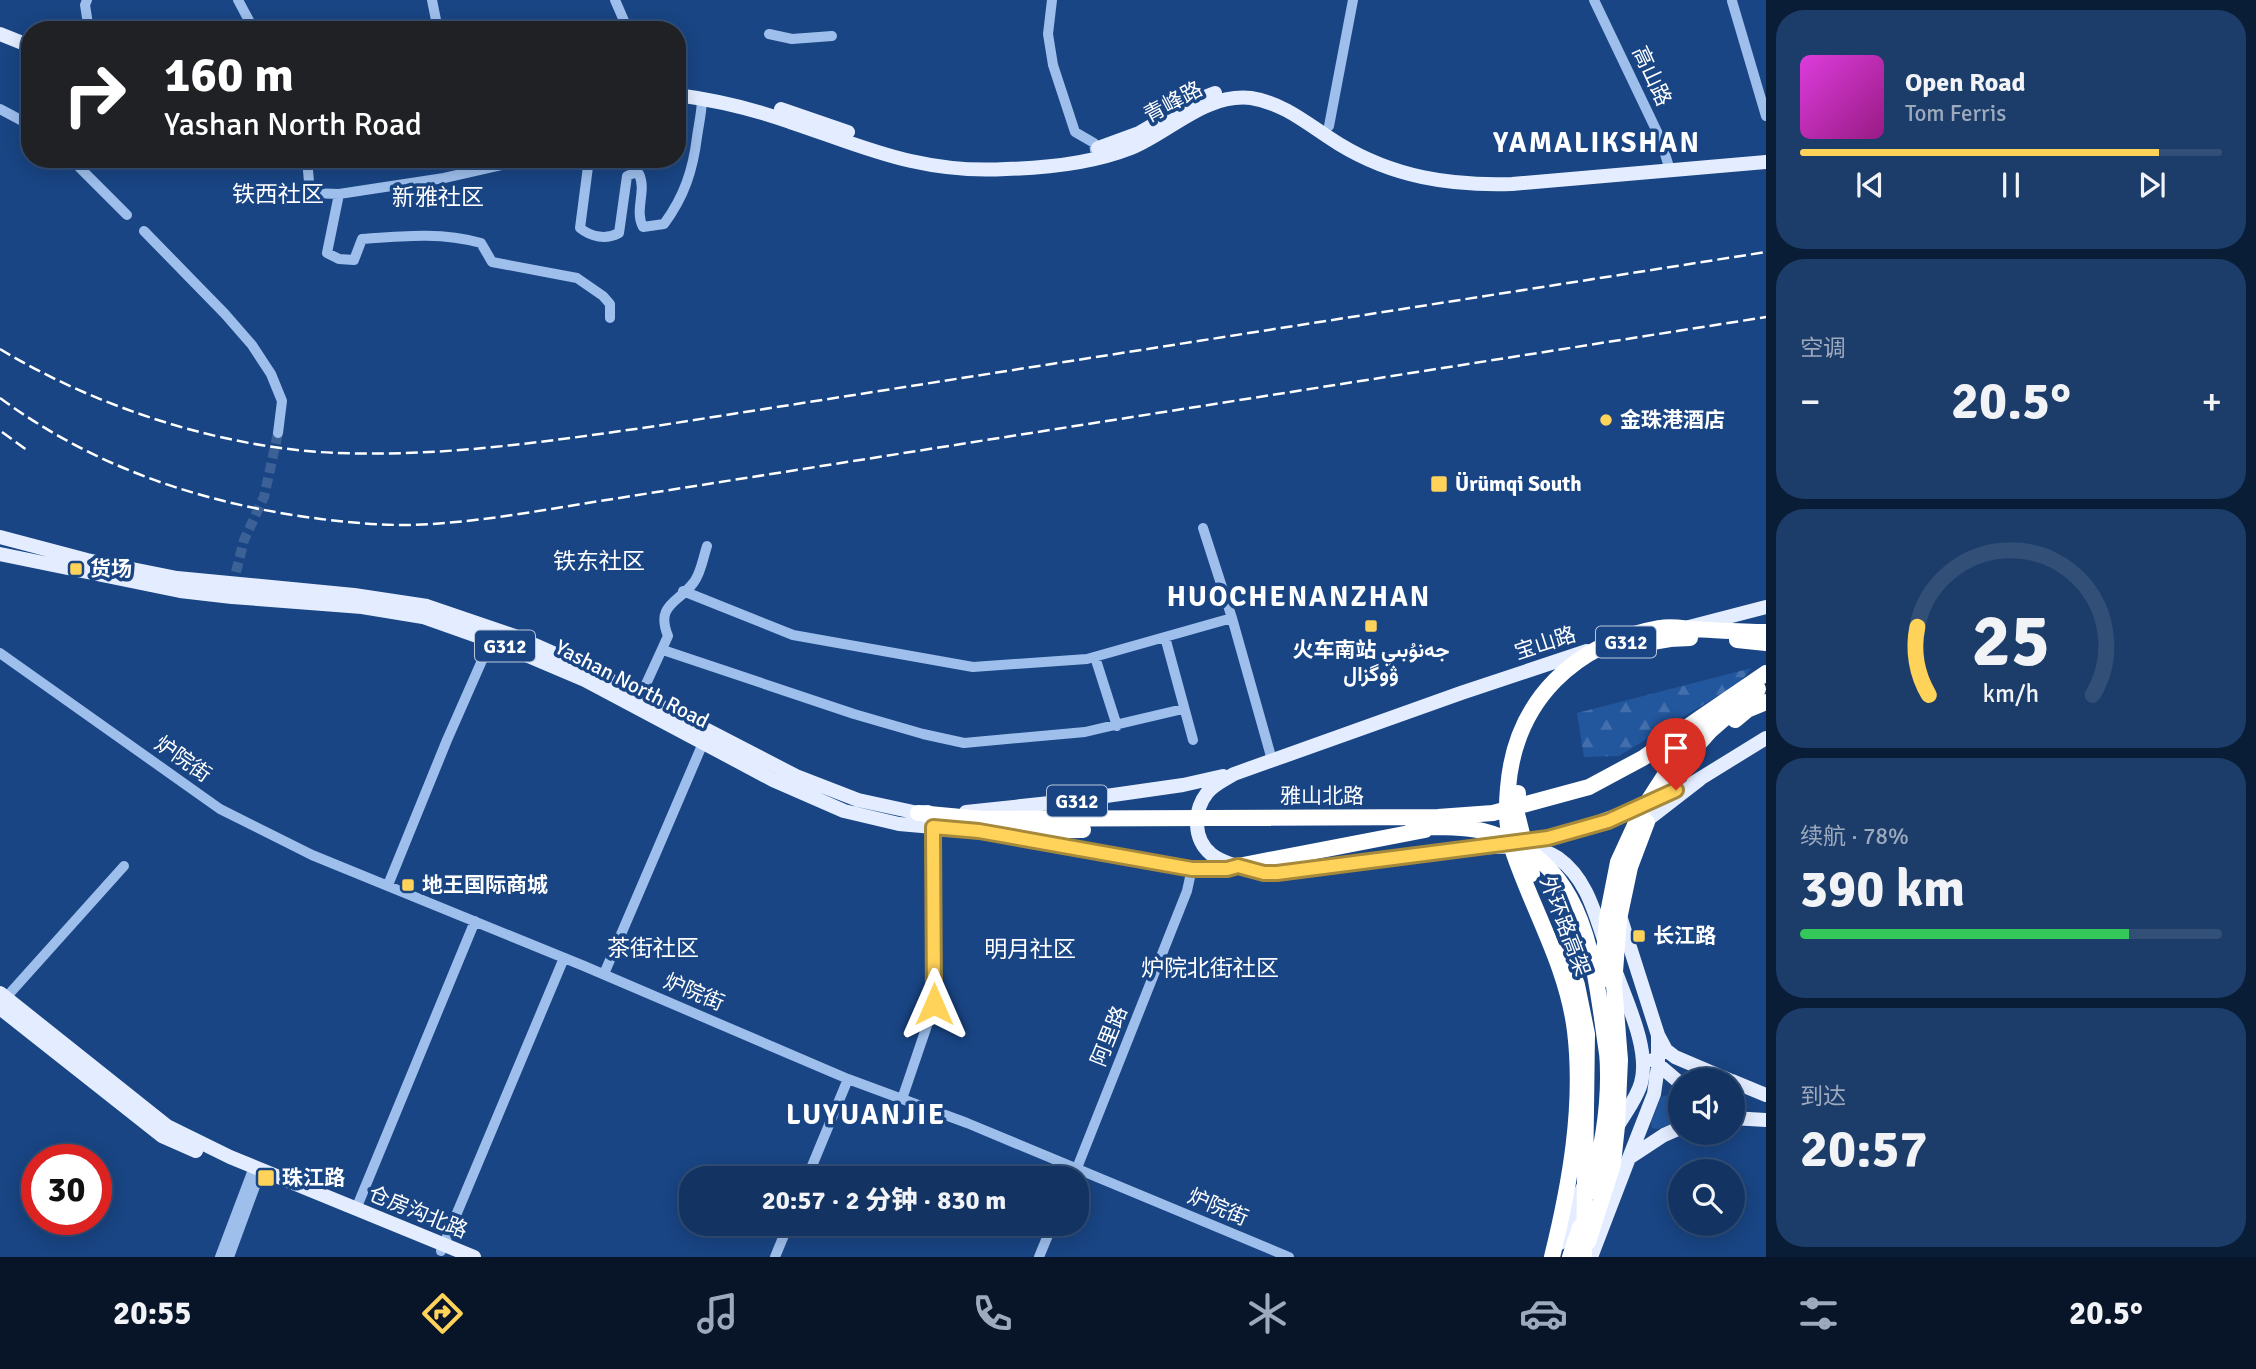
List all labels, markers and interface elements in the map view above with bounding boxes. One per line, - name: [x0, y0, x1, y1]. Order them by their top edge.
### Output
- street label: 高山路: [1627, 42, 1677, 110]
- text: 160 m: [164, 45, 294, 105]
- icon: right: [49, 49, 140, 140]
- text: Open Road: [1905, 67, 2026, 99]
- street label: 青峰路: [1139, 76, 1207, 128]
- text: Tom Ferris: [1905, 99, 2006, 128]
- text: Yashan North Road: [164, 105, 422, 144]
- district label: YAMALIKSHAN: [1492, 126, 1701, 160]
- icon: previous: [1851, 166, 1889, 204]
- icon: pause: [1992, 166, 2030, 204]
- icon: next: [2133, 166, 2171, 204]
- district label: 铁西社区: [232, 180, 324, 209]
- district label: 新雅社区: [392, 183, 484, 212]
- text: 空调: [1800, 334, 1846, 363]
- text: 20.5°: [1951, 369, 2071, 433]
- text: −: [1800, 378, 1821, 425]
- text: +: [2201, 378, 2222, 425]
- place label: 金珠港酒店: [1620, 407, 1725, 433]
- marker: 金珠港酒店: [1598, 412, 1614, 428]
- place label: Ürümqi South: [1455, 471, 1582, 497]
- marker: Ürümqi South: [1429, 474, 1449, 494]
- district label: 铁东社区: [553, 547, 645, 576]
- place label: 货场: [90, 556, 132, 582]
- marker: 货场: [68, 561, 84, 577]
- district label: HUOCHENANZHAN: [1167, 580, 1431, 614]
- text: 25: [1972, 597, 2050, 686]
- marker: 火车南站 جەنۇبىي ۋوگزال: [1363, 618, 1379, 634]
- street label: 宝山路: [1511, 621, 1579, 665]
- road number: G312: [1596, 626, 1656, 657]
- road number: G312: [475, 631, 535, 662]
- street label: Yashan North Road: [551, 634, 713, 734]
- place label: 火车南站 جەنۇبىي ۋوگزال: [1292, 637, 1450, 687]
- text: km/h: [1983, 677, 2039, 708]
- pin: [1646, 718, 1706, 790]
- icon: arrive: [1657, 729, 1695, 767]
- street label: 炉院街: [150, 730, 216, 788]
- street label: 雅山北路: [1280, 783, 1364, 809]
- road number: G312: [1047, 786, 1107, 816]
- text: 续航 · 78%: [1800, 822, 1909, 851]
- text: 390 km: [1800, 857, 1965, 921]
- place label: 地王国际商城: [422, 872, 548, 898]
- street label: 外环路高架: [1534, 872, 1596, 980]
- marker: 地王国际商城: [400, 877, 416, 893]
- place label: 长江路: [1653, 923, 1716, 949]
- marker: 长江路: [1631, 928, 1647, 944]
- district label: 茶街社区: [607, 934, 699, 963]
- district label: 明月社区: [984, 935, 1076, 964]
- district label: 炉院北街社区: [1141, 954, 1279, 983]
- position arrow: [897, 967, 971, 1041]
- street label: 炉院街: [660, 968, 728, 1016]
- street label: 阿里路: [1085, 1002, 1133, 1070]
- map controls: [1668, 1068, 1745, 1236]
- button: sound: [1668, 1068, 1745, 1145]
- text: 到达: [1800, 1082, 1846, 1111]
- district label: LUYUANJIE: [786, 1098, 946, 1132]
- text: 20:57: [1800, 1117, 1928, 1181]
- speed limit sign: 30: [21, 1144, 112, 1235]
- button: search: [1668, 1159, 1745, 1236]
- place label: 珠江路: [282, 1165, 345, 1191]
- marker: 珠江路: [256, 1168, 276, 1188]
- street label: 仓房沟北路: [364, 1180, 472, 1244]
- street label: 炉院街: [1184, 1183, 1252, 1231]
- text: 20:57 · 2 分钟 · 830 m: [762, 1185, 1006, 1217]
- icon: directions: [418, 1289, 467, 1338]
- icon: music: [693, 1289, 742, 1338]
- icon: phone: [968, 1289, 1017, 1338]
- icon: climate: [1243, 1289, 1292, 1338]
- icon: car: [1519, 1289, 1568, 1338]
- icon: filters: [1794, 1289, 1843, 1338]
- text: 20:55: [113, 1294, 192, 1333]
- text: 20.5°: [2069, 1294, 2143, 1333]

